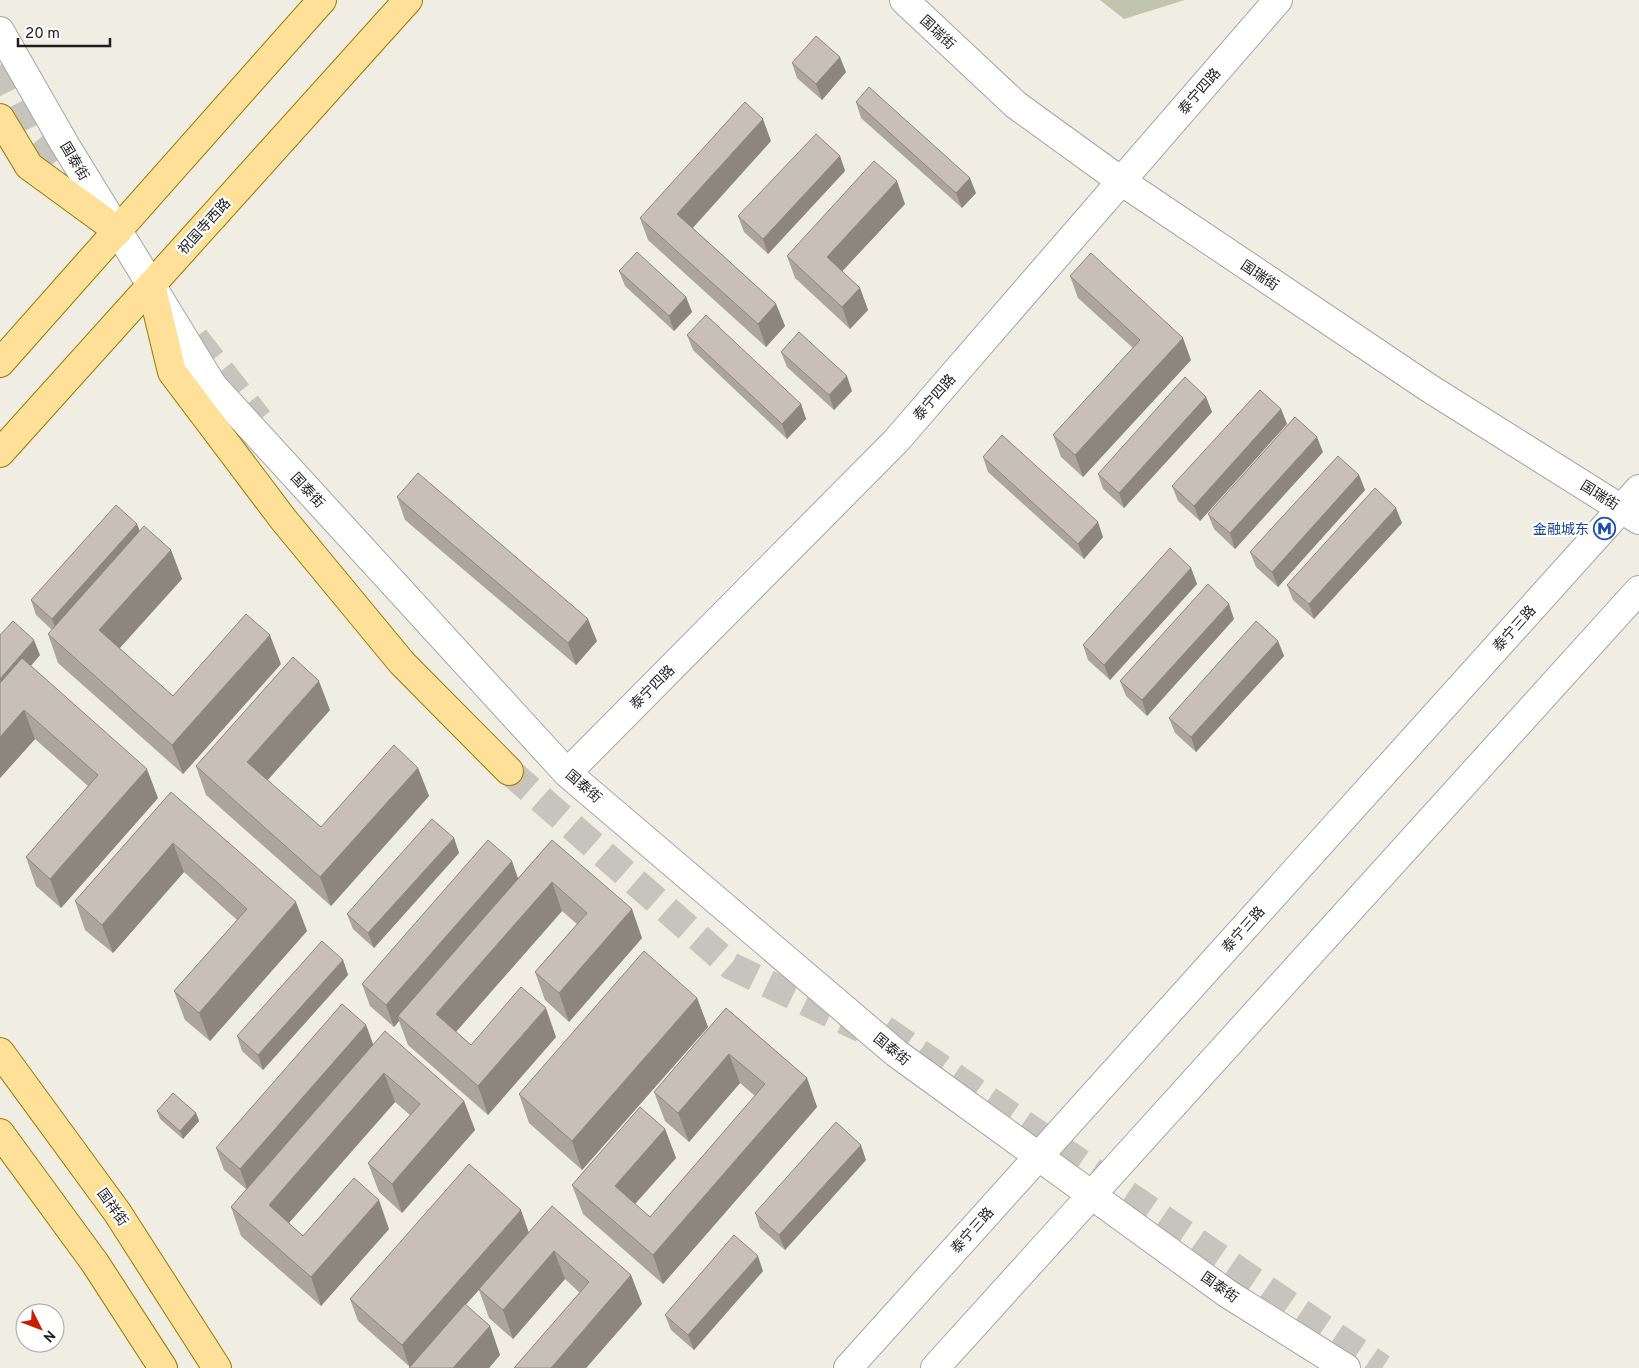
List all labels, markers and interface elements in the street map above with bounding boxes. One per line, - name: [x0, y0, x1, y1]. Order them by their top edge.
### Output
- street label: 国瑞街: [916, 13, 958, 54]
- scale bar: [18, 15, 110, 47]
- text: 20 m: [25, 25, 60, 44]
- street label: 泰宁四路: [1175, 65, 1225, 119]
- street label: 国泰街: [56, 139, 92, 184]
- street label: 祝国寺西路: [175, 195, 235, 259]
- street label: 国瑞街: [1237, 257, 1281, 295]
- street label: 泰宁四路: [910, 371, 960, 425]
- street label: 国泰街: [286, 470, 327, 512]
- street label: 国瑞街: [1577, 478, 1622, 515]
- metro station icon: 金融城东: [1593, 517, 1617, 541]
- place label: 金融城东: [1533, 522, 1589, 539]
- street label: 泰宁三路: [1489, 602, 1540, 655]
- street label: 泰宁四路: [627, 662, 679, 714]
- street label: 国泰街: [562, 767, 604, 807]
- street label: 泰宁三路: [1218, 903, 1269, 956]
- street label: 国泰街: [869, 1030, 913, 1070]
- street label: 国祥街: [93, 1186, 131, 1230]
- street label: 泰宁三路: [947, 1204, 998, 1257]
- street label: 国泰街: [1197, 1269, 1241, 1307]
- north arrow: [15, 1303, 65, 1353]
- text: N: [39, 1326, 58, 1345]

